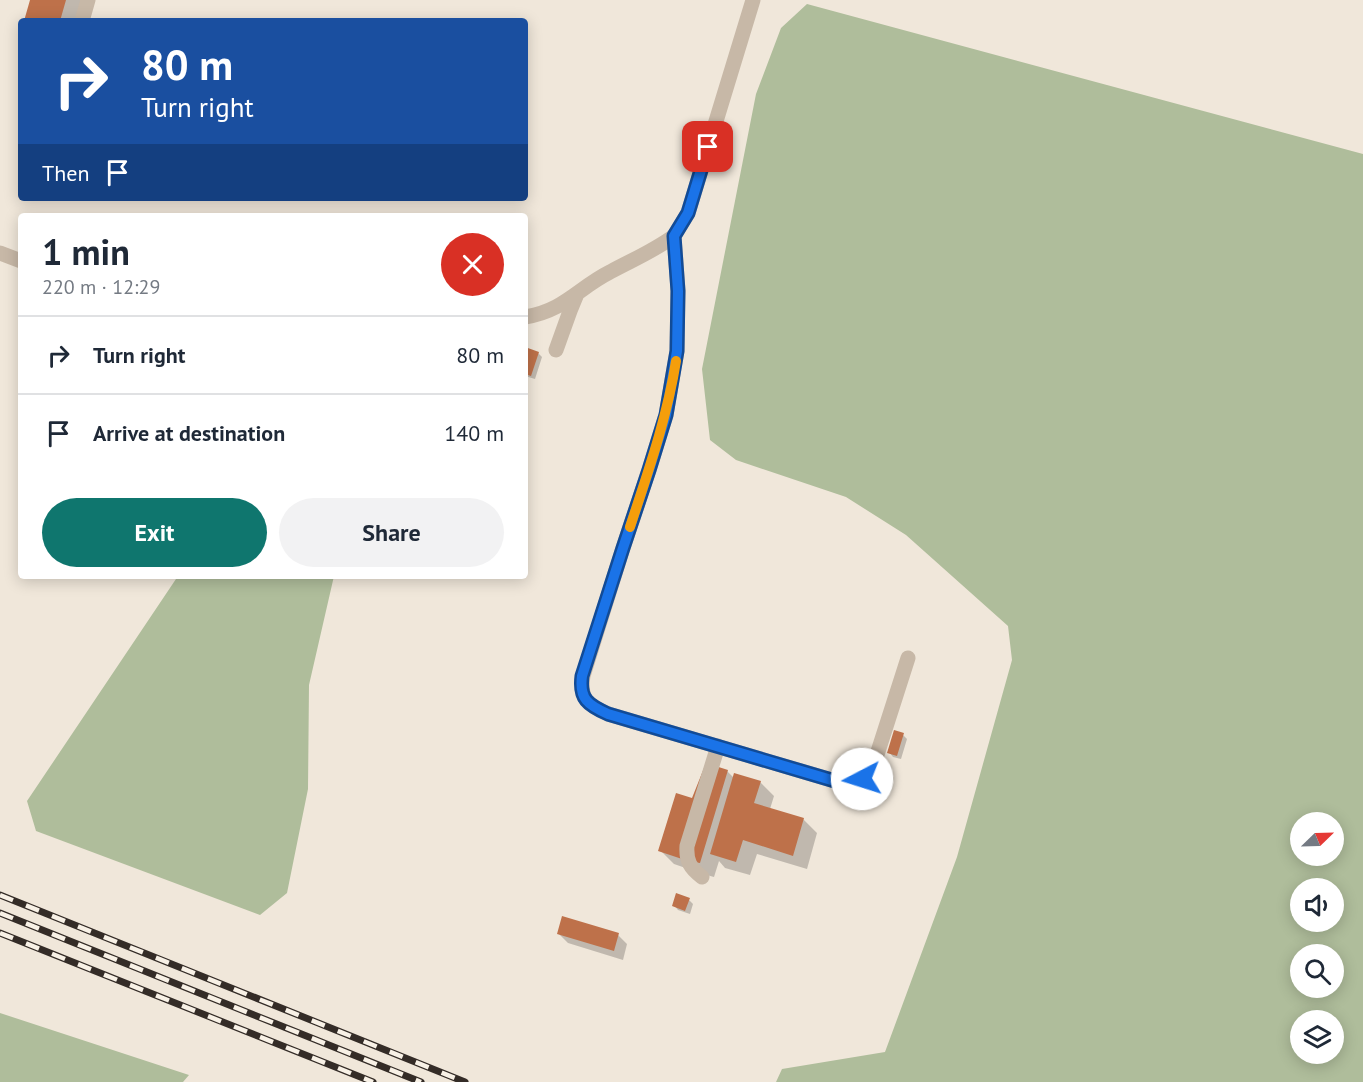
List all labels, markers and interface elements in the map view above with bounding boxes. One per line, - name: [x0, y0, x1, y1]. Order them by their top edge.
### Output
- text: 80 m: [141, 37, 233, 92]
- icon: right: [42, 42, 120, 120]
- text: Turn right: [141, 90, 254, 124]
- pin: [682, 121, 733, 172]
- icon: arrive: [691, 130, 724, 163]
- icon: arrive: [101, 156, 134, 189]
- text: Then: [42, 159, 89, 187]
- text: 1 min: [42, 228, 130, 275]
- button: close: [441, 233, 504, 296]
- text: 220 m · 12:29: [42, 274, 160, 300]
- icon: right: [42, 339, 75, 372]
- text: Turn right: [93, 341, 185, 369]
- text: 80 m: [456, 341, 504, 369]
- icon: arrive: [42, 417, 75, 450]
- text: Arrive at destination: [93, 419, 285, 447]
- text: 140 m: [444, 419, 504, 447]
- button: Exit: [42, 498, 267, 567]
- button: Share: [279, 498, 504, 567]
- position arrow: [830, 747, 894, 811]
- north arrow: [1290, 812, 1344, 866]
- map controls: [1290, 812, 1344, 1064]
- button: sound: [1290, 878, 1344, 932]
- button: search: [1290, 944, 1344, 998]
- button: layers: [1290, 1010, 1344, 1064]

